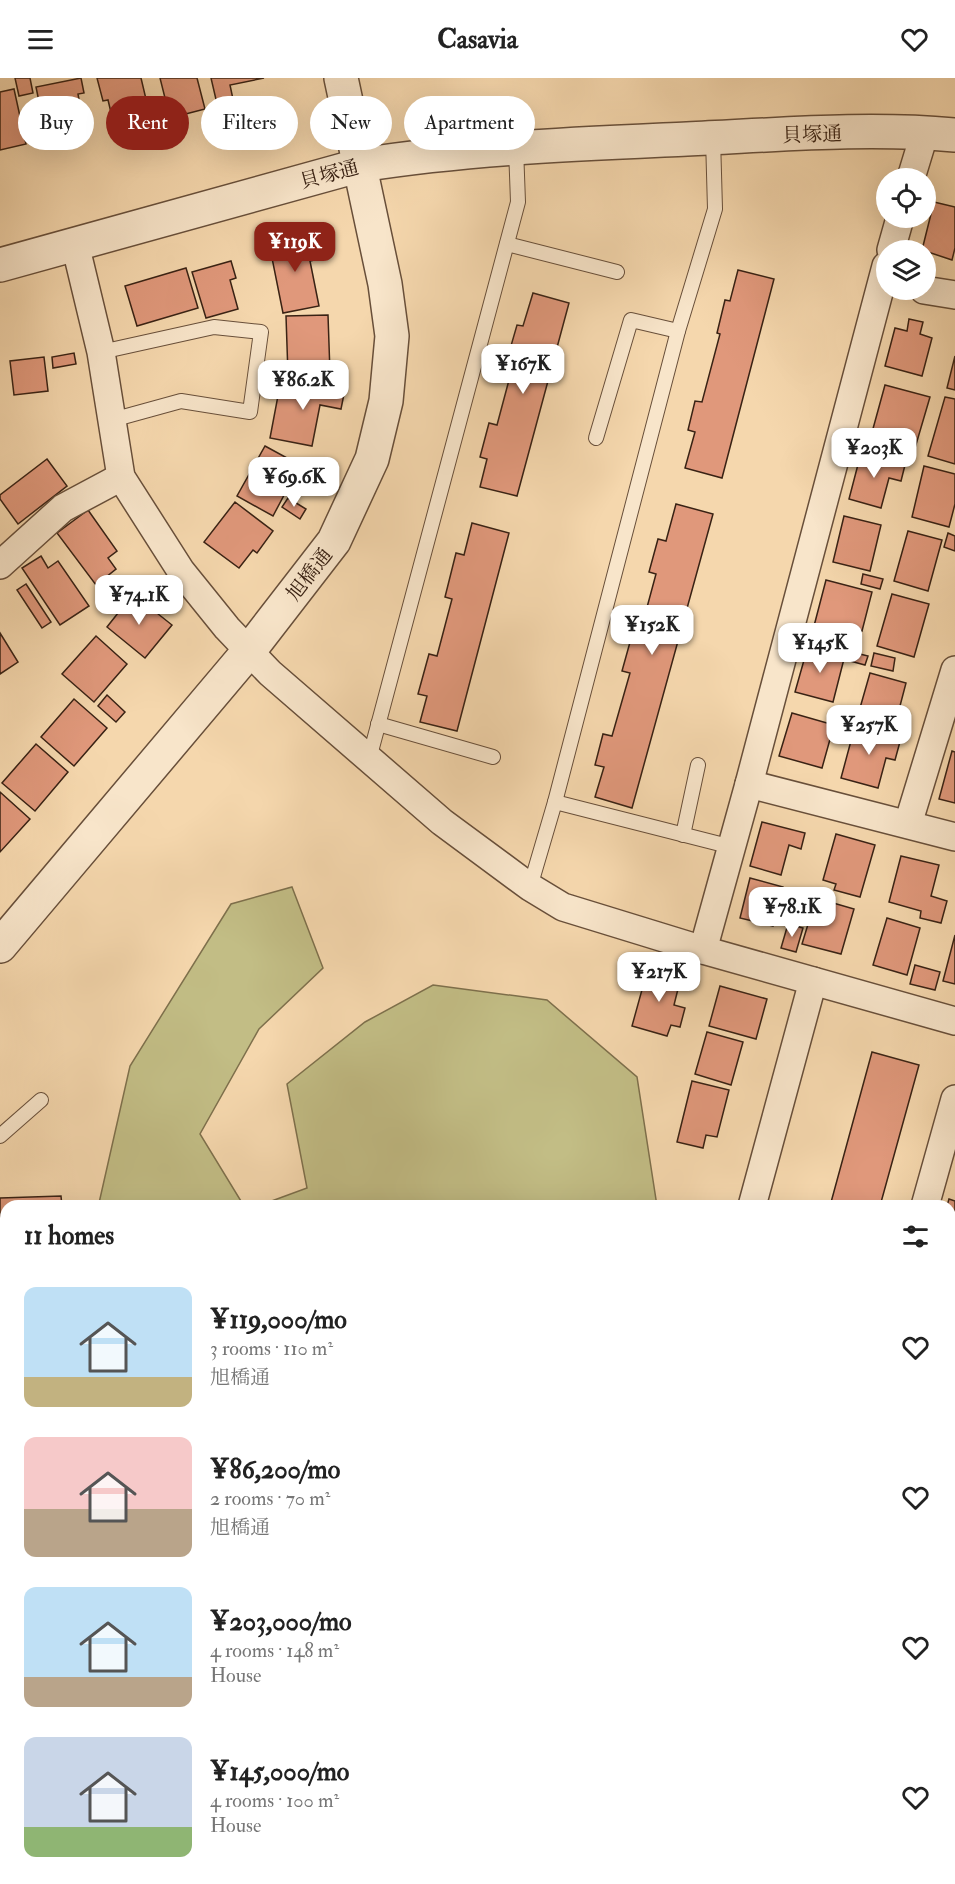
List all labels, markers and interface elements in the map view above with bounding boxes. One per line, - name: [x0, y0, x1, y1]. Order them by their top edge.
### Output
- icon: menu: [24, 23, 57, 56]
- text: Casavia: [437, 23, 518, 56]
- icon: heart: [898, 23, 931, 56]
- chip: Buy: [18, 96, 94, 150]
- chip: Rent: [106, 96, 189, 150]
- chip: Filters: [201, 96, 298, 150]
- chip: New: [310, 96, 392, 150]
- chip: Apartment: [404, 96, 535, 150]
- street label: 貝塚通: [782, 121, 842, 148]
- street label: 貝塚通: [297, 155, 361, 194]
- map controls: [876, 168, 936, 300]
- button: locate: [876, 168, 936, 228]
- pin: ¥119K: [253, 222, 337, 273]
- text: ¥119K: [268, 229, 322, 254]
- button: layers: [876, 240, 936, 300]
- pin: ¥167K: [481, 344, 565, 395]
- text: ¥167K: [495, 351, 551, 376]
- pin: ¥86.2K: [254, 360, 352, 411]
- text: ¥86.2K: [272, 367, 334, 392]
- pin: ¥203K: [832, 428, 916, 479]
- text: ¥203K: [845, 435, 903, 460]
- pin: ¥69.6K: [245, 457, 343, 508]
- text: ¥69.6K: [262, 464, 326, 489]
- street label: 旭橋通: [281, 543, 338, 606]
- pin: ¥74.1K: [90, 575, 188, 626]
- text: ¥74.1K: [109, 582, 169, 607]
- pin: ¥152K: [610, 605, 694, 656]
- text: ¥152K: [625, 612, 679, 637]
- pin: ¥145K: [778, 623, 862, 674]
- text: ¥145K: [792, 630, 848, 655]
- pin: ¥257K: [827, 705, 911, 756]
- text: ¥257K: [840, 712, 898, 737]
- pin: ¥78.1K: [743, 887, 841, 938]
- text: ¥78.1K: [763, 894, 821, 919]
- pin: ¥217K: [617, 952, 701, 1003]
- text: ¥217K: [631, 959, 687, 984]
- text: 11 homes: [24, 1220, 114, 1252]
- icon: filters: [899, 1220, 932, 1253]
- text: ¥119,000/mo: [210, 1304, 347, 1336]
- icon: home: [72, 1311, 144, 1383]
- icon: heart: [899, 1331, 932, 1364]
- text: 3 rooms · 110 m²: [210, 1336, 333, 1361]
- text: 旭橋通: [210, 1365, 270, 1390]
- text: ¥86,200/mo: [210, 1454, 340, 1486]
- icon: home: [72, 1461, 144, 1533]
- icon: heart: [899, 1481, 932, 1514]
- text: 2 rooms · 70 m²: [210, 1486, 330, 1511]
- text: 旭橋通: [210, 1515, 270, 1540]
- text: ¥203,000/mo: [210, 1606, 352, 1638]
- icon: home: [72, 1611, 144, 1683]
- icon: heart: [899, 1631, 932, 1664]
- text: 4 rooms · 148 m²: [210, 1638, 339, 1663]
- text: House: [210, 1663, 261, 1688]
- text: ¥145,000/mo: [210, 1756, 349, 1788]
- icon: home: [72, 1761, 144, 1833]
- icon: heart: [899, 1781, 932, 1814]
- text: 4 rooms · 100 m²: [210, 1788, 339, 1813]
- text: House: [210, 1813, 261, 1838]

